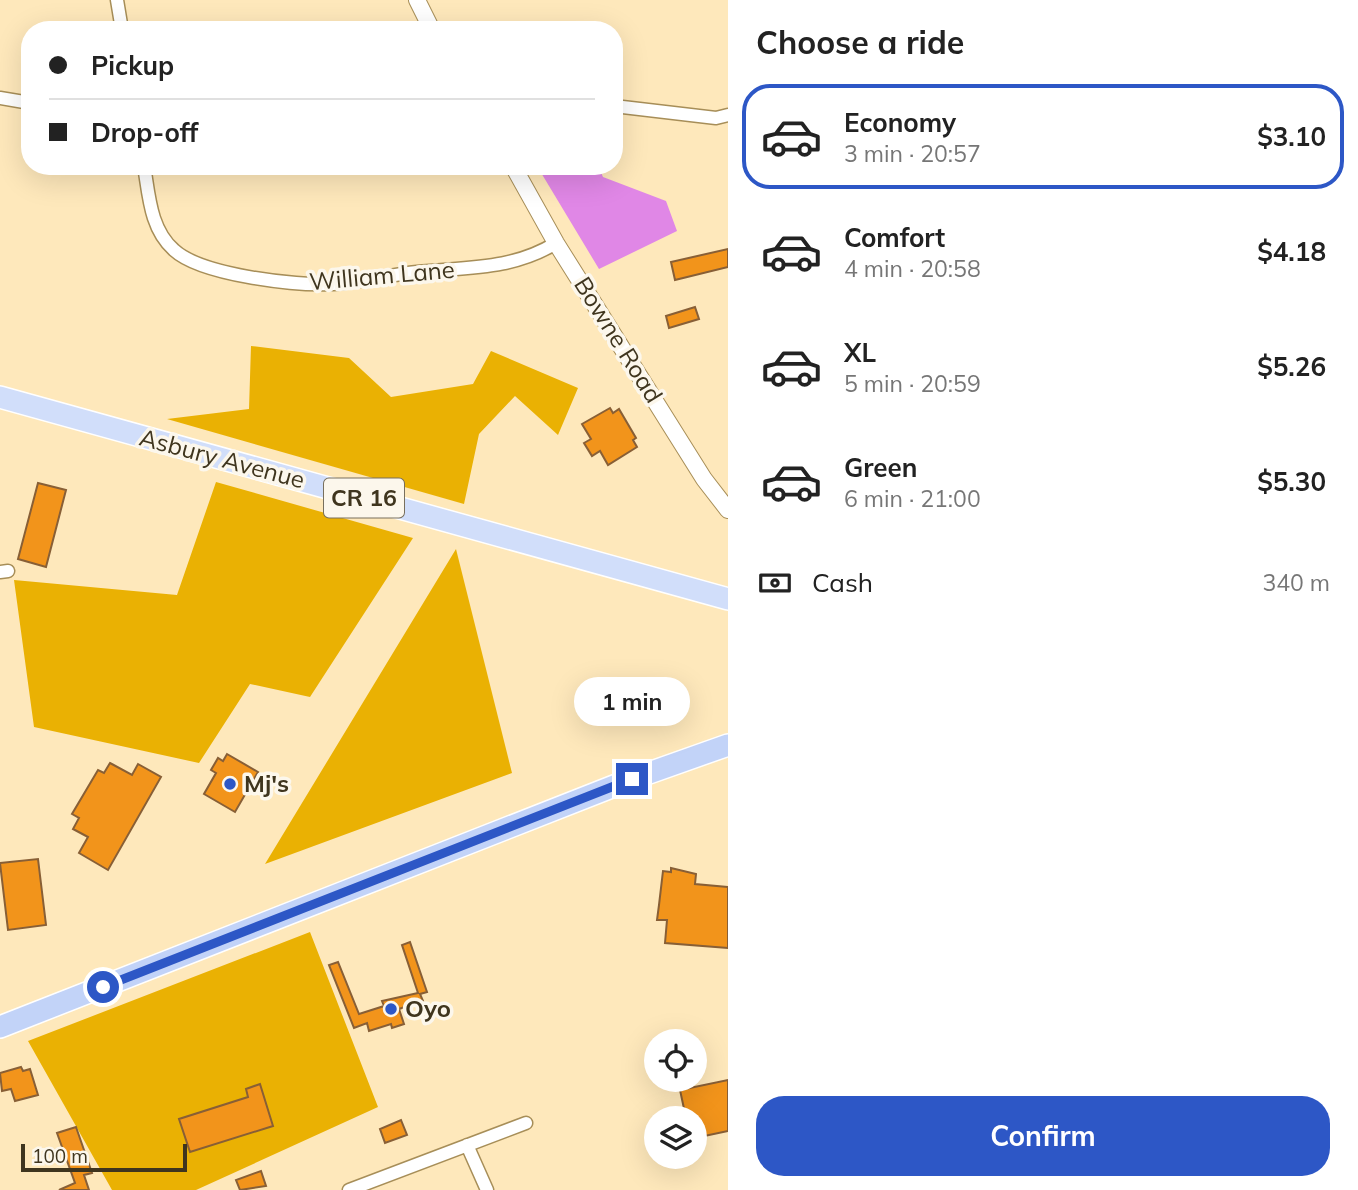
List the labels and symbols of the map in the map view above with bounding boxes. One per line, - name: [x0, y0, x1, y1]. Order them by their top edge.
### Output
- street label: William Lane: [308, 254, 456, 296]
- street label: Bowne Road: [568, 271, 669, 408]
- street label: Asbury Avenue: [136, 422, 308, 494]
- road number: CR 16: [324, 478, 404, 518]
- callout: 1 min: [574, 678, 690, 726]
- route end: [616, 763, 648, 795]
- place label: Mj's: [244, 768, 289, 798]
- marker: Mj's: [222, 776, 238, 792]
- route start: [87, 971, 119, 1003]
- place label: Oyo: [405, 993, 451, 1023]
- marker: Oyo: [383, 1001, 399, 1017]
- scale bar: [21, 1141, 187, 1173]

